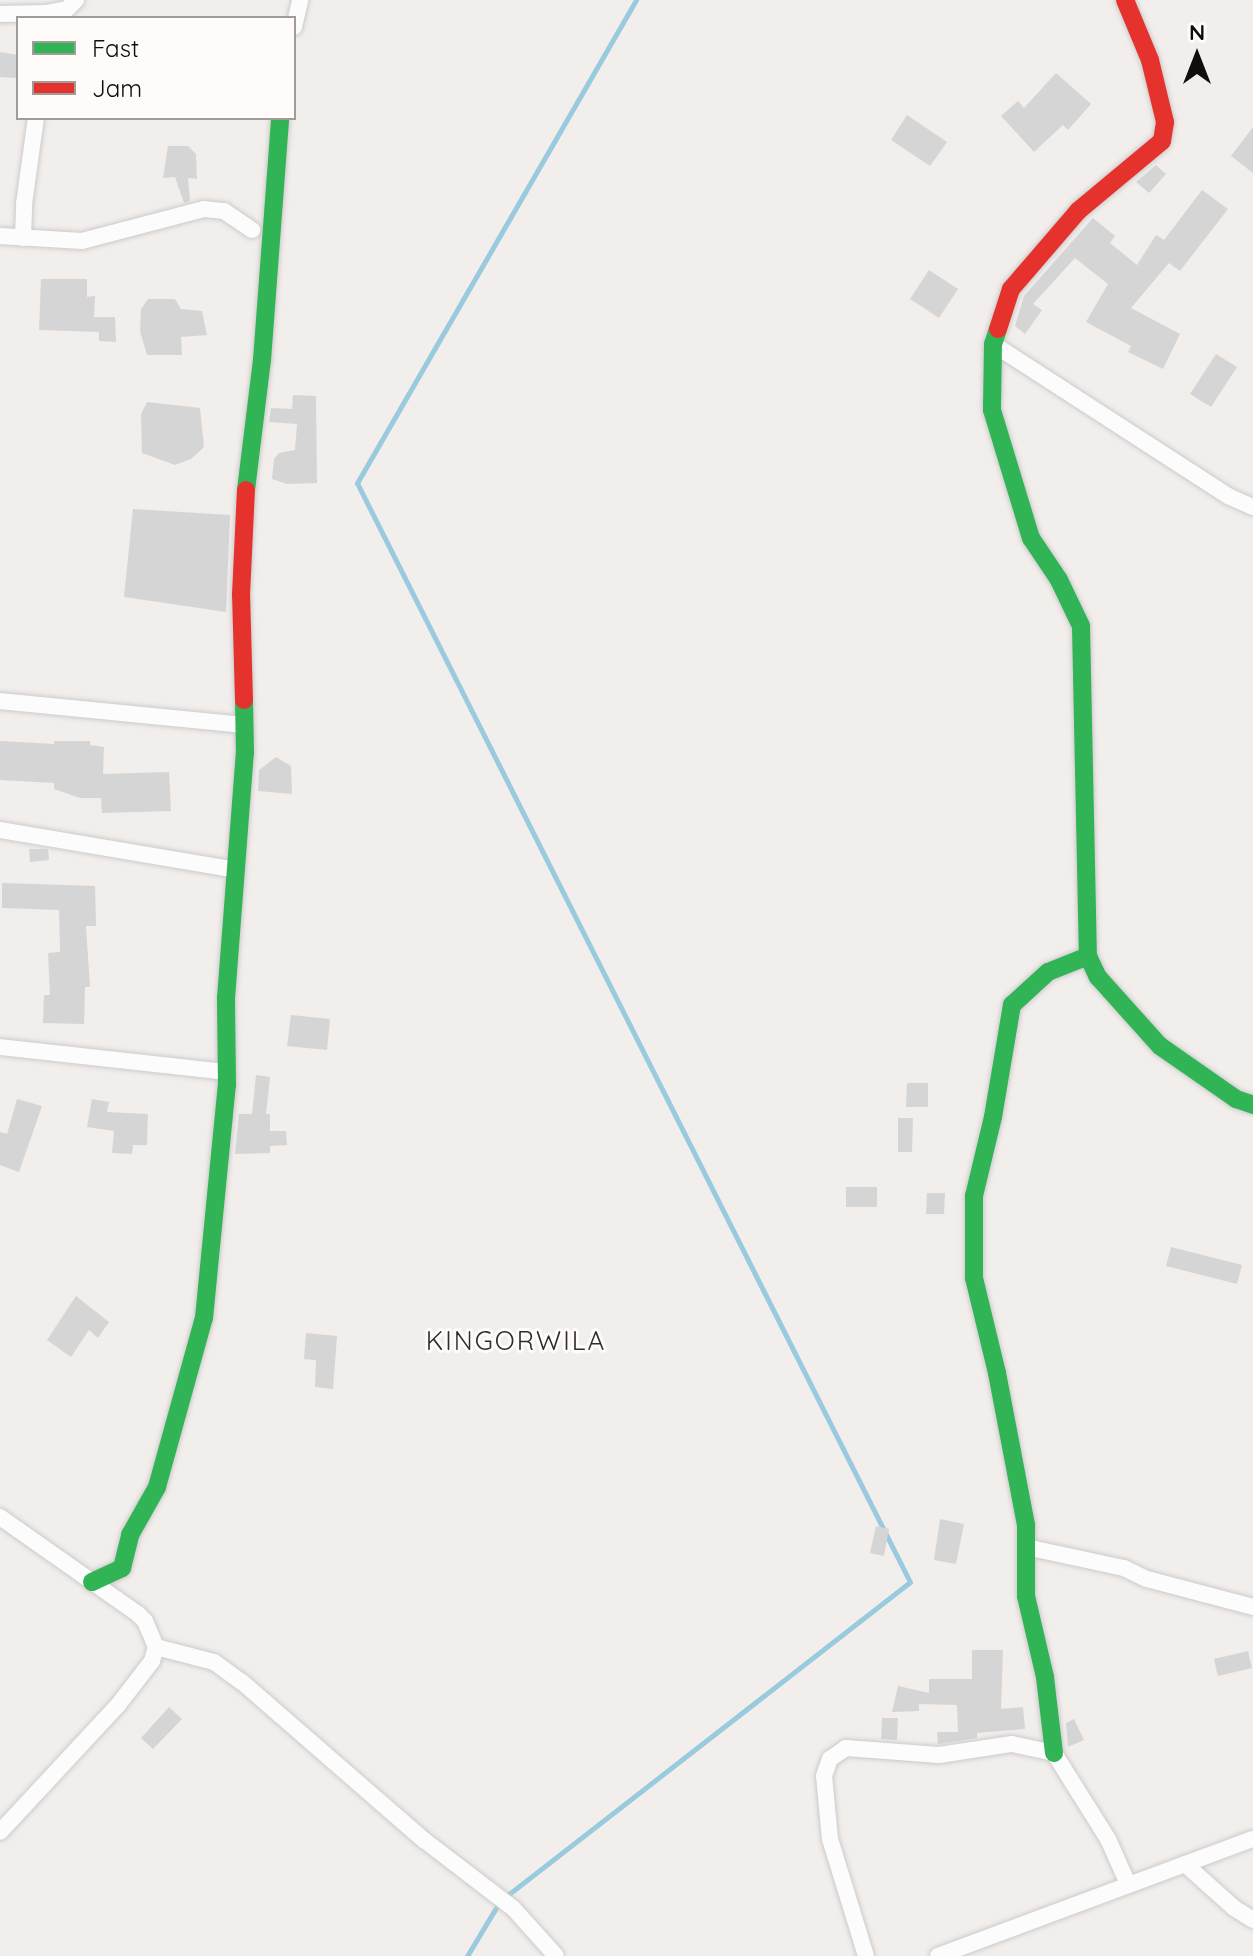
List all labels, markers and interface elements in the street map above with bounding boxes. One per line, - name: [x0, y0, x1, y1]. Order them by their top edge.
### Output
- legend: [16, 16, 296, 120]
- north arrow: [1157, 16, 1237, 96]
- text: N: [1189, 18, 1205, 46]
- text: Fast: [92, 33, 139, 63]
- text: Jam: [92, 73, 142, 103]
- district label: KINGORWILA: [426, 1325, 606, 1357]

